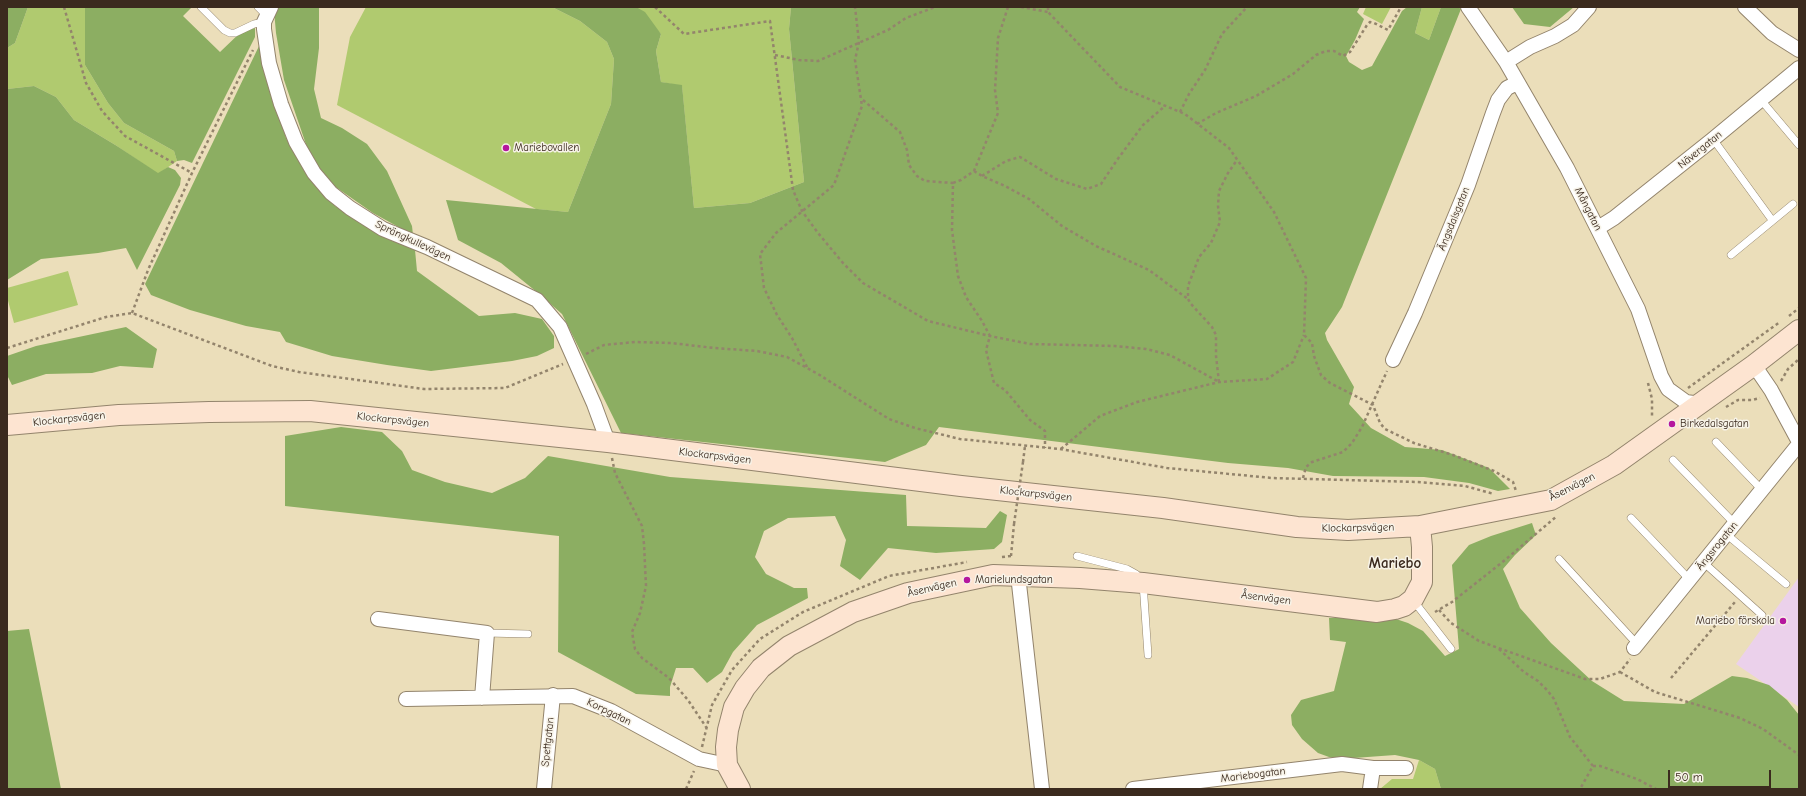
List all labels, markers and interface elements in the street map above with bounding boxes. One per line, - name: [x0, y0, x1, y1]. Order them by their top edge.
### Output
- street label: Nävergatan: [1675, 128, 1725, 172]
- place label: Mariebovallen: [514, 141, 579, 155]
- marker: Mariebovallen: [501, 143, 511, 153]
- street label: Ängsdalsgatan: [1435, 185, 1473, 253]
- street label: Mångatan: [1571, 185, 1605, 233]
- street label: Sprängkullevägen: [373, 218, 453, 264]
- street label: Klockarpsvägen: [32, 409, 106, 429]
- street label: Klockarpsvägen: [356, 410, 430, 430]
- place label: Birkedalsgatan: [1680, 417, 1749, 431]
- marker: Birkedalsgatan: [1667, 419, 1677, 429]
- street label: Klockarpsvägen: [678, 445, 752, 467]
- street label: Åsenvägen: [1547, 470, 1597, 504]
- street label: Klockarpsvägen: [999, 484, 1073, 504]
- street label: Ängsrogatan: [1693, 519, 1741, 573]
- street label: Klockarpsvägen: [1322, 521, 1394, 535]
- district label: Mariebo: [1369, 555, 1421, 573]
- place label: Marielundsgatan: [975, 573, 1053, 587]
- marker: Marielundsgatan: [962, 575, 972, 585]
- street label: Åsenvägen: [906, 576, 958, 600]
- street label: Åsenvägen: [1240, 588, 1292, 608]
- place label: Mariebo förskola: [1696, 614, 1775, 628]
- marker: Mariebo förskola: [1778, 616, 1788, 626]
- street label: Korpgatan: [584, 695, 634, 729]
- street label: Spettgatan: [539, 717, 557, 767]
- scale bar: [1670, 762, 1773, 788]
- street label: Mariebogatan: [1220, 764, 1286, 786]
- text: 50 m: [1675, 770, 1703, 784]

